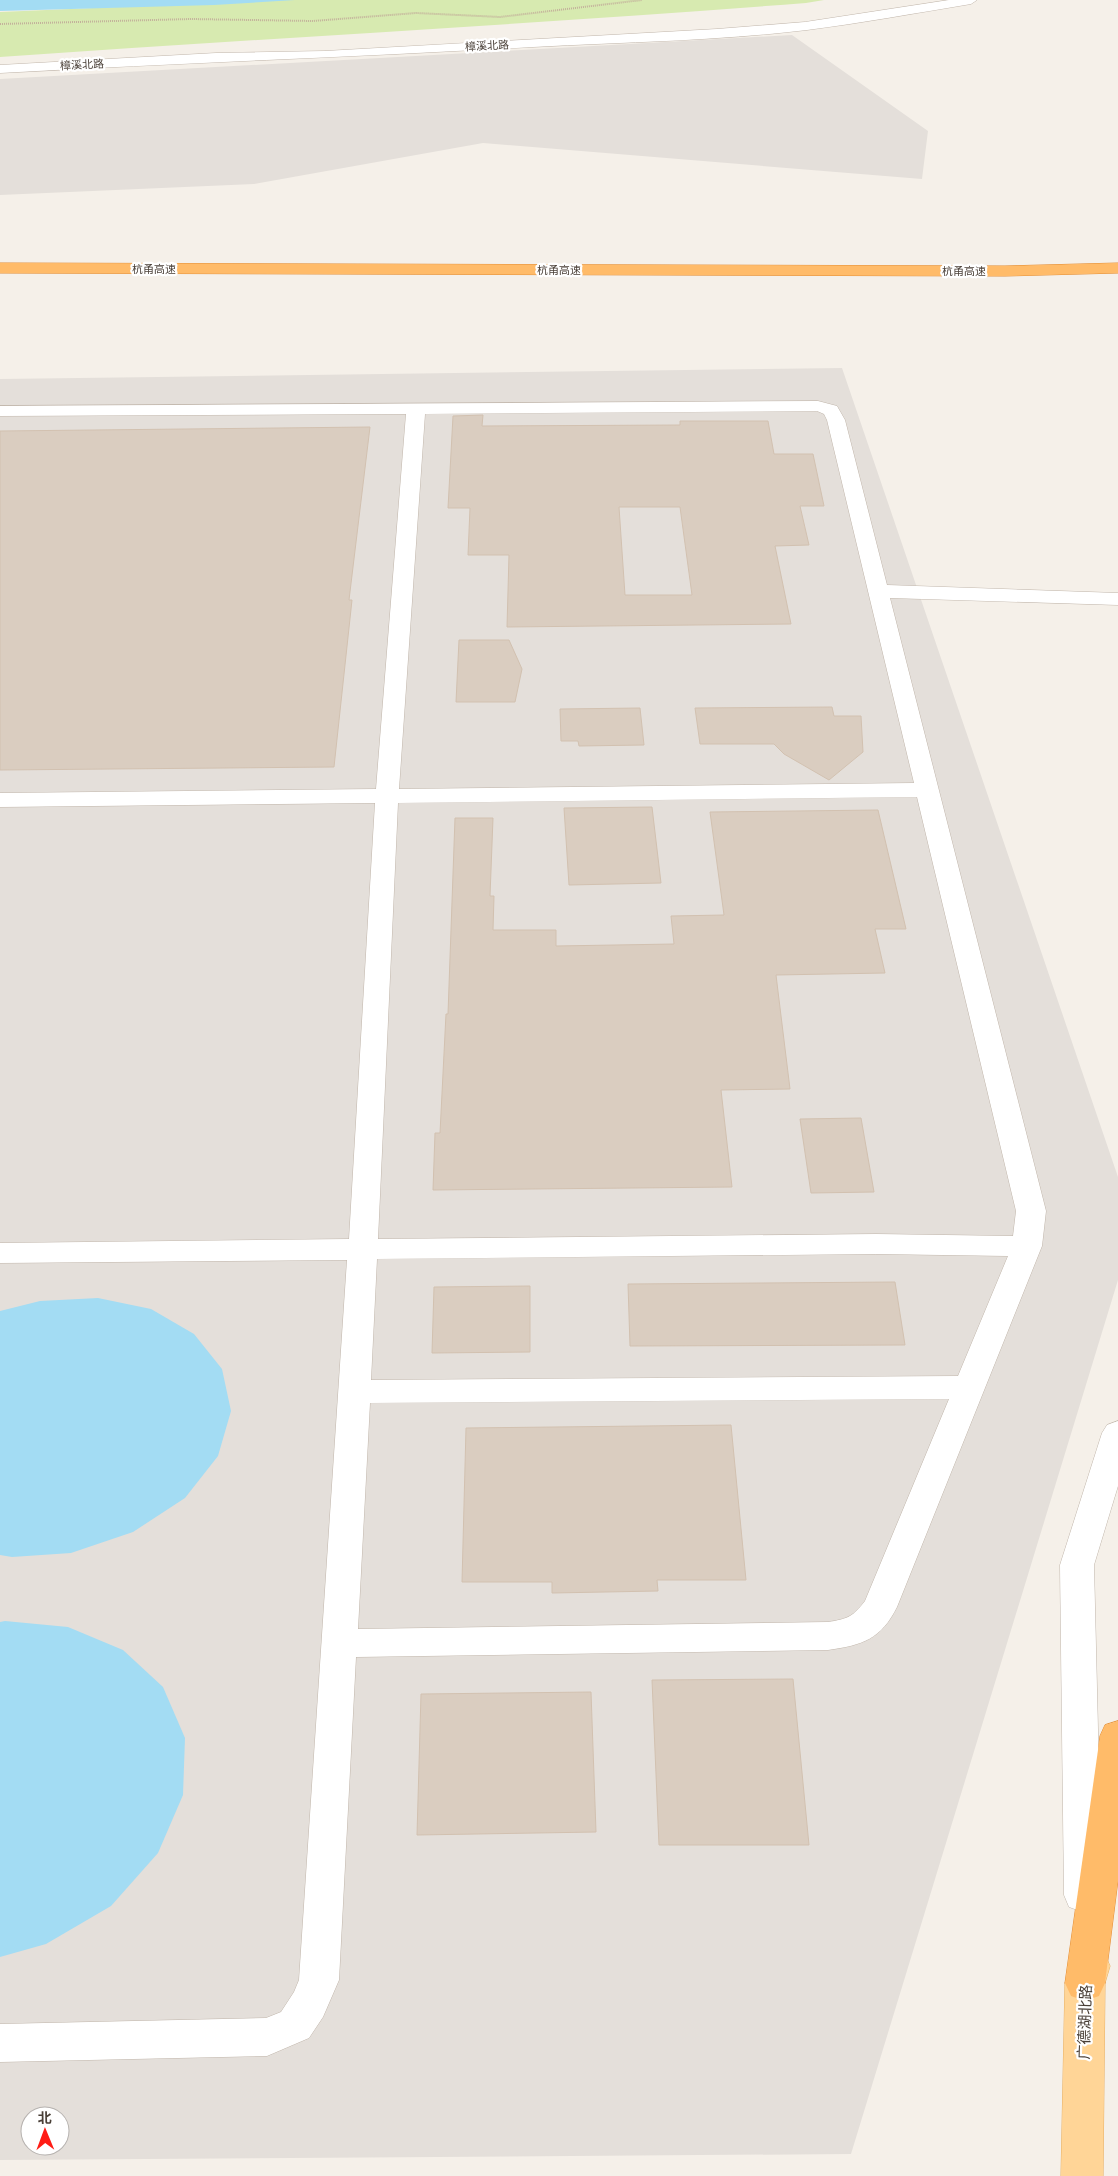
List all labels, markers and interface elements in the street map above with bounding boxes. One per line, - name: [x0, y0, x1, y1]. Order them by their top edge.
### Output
- street label: 樟溪北路: [465, 38, 509, 54]
- street label: 樟溪北路: [60, 57, 104, 73]
- street label: 杭甬高速: [132, 263, 176, 276]
- street label: 杭甬高速: [537, 264, 581, 277]
- street label: 杭甬高速: [942, 265, 986, 278]
- street label: 广德湖北路: [1075, 1984, 1095, 2060]
- north arrow: [20, 2106, 70, 2156]
- text: 北: [38, 2110, 52, 2126]

